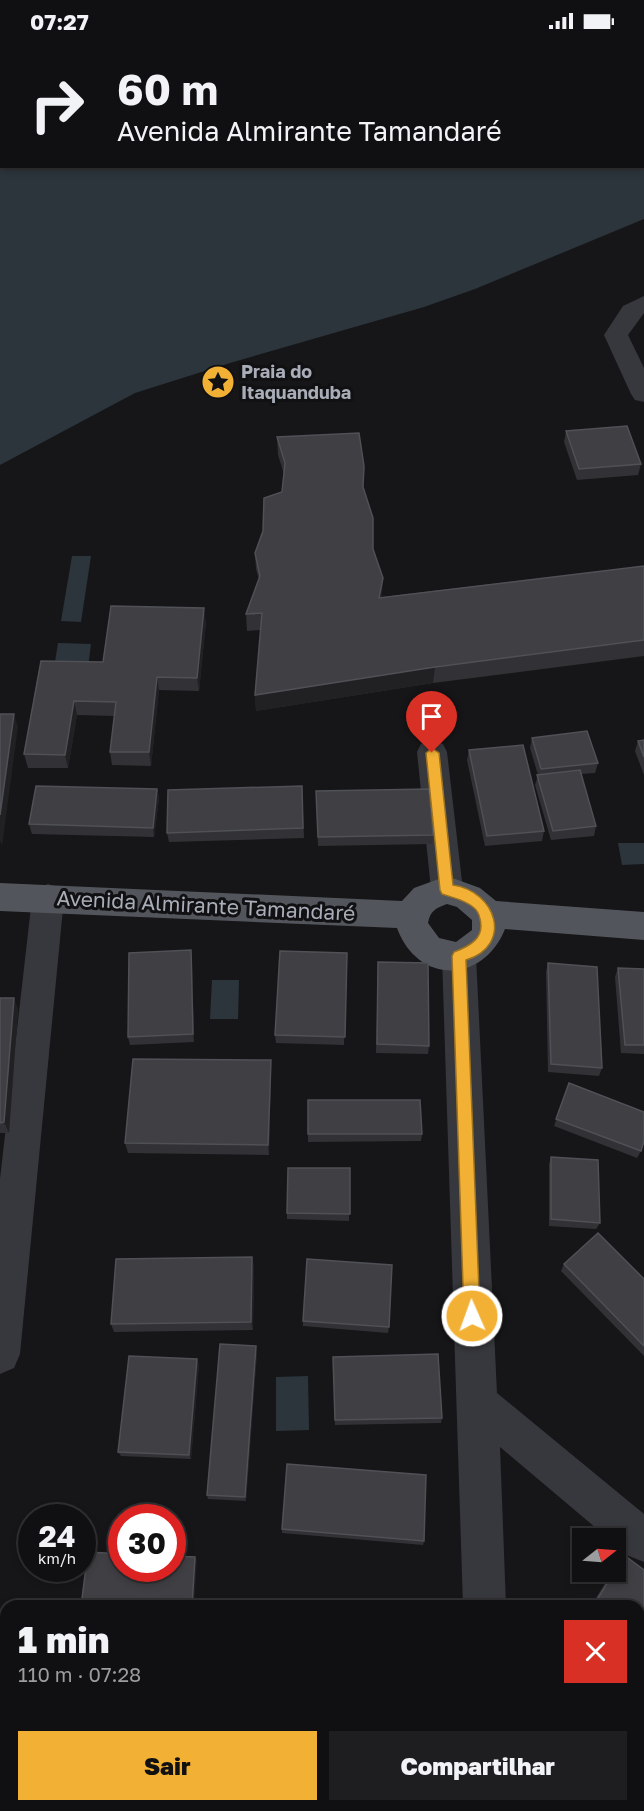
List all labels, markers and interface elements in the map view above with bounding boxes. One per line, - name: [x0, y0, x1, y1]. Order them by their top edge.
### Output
- text: 07:27: [30, 8, 89, 35]
- text: 60 m: [117, 64, 218, 114]
- icon: right: [18, 66, 96, 144]
- text: Avenida Almirante Tamandaré: [117, 115, 502, 147]
- place label: Praia do Itaquanduba: [241, 360, 351, 403]
- place icon: Praia do Itaquanduba: [200, 364, 236, 400]
- pin: [406, 691, 457, 753]
- icon: arrive: [415, 700, 448, 733]
- street label: Avenida Almirante Tamandaré: [56, 884, 356, 926]
- position arrow: [440, 1284, 504, 1348]
- speed limit sign: 30: [108, 1504, 186, 1582]
- text: 24: [38, 1518, 76, 1554]
- north arrow: [572, 1528, 626, 1582]
- map controls: [572, 1528, 626, 1582]
- text: km/h: [38, 1549, 76, 1567]
- text: 1 min: [18, 1618, 109, 1661]
- button: close: [564, 1620, 627, 1683]
- text: 110 m · 07:28: [18, 1662, 141, 1686]
- button: Sair: [18, 1731, 317, 1800]
- button: Compartilhar: [329, 1731, 627, 1800]

